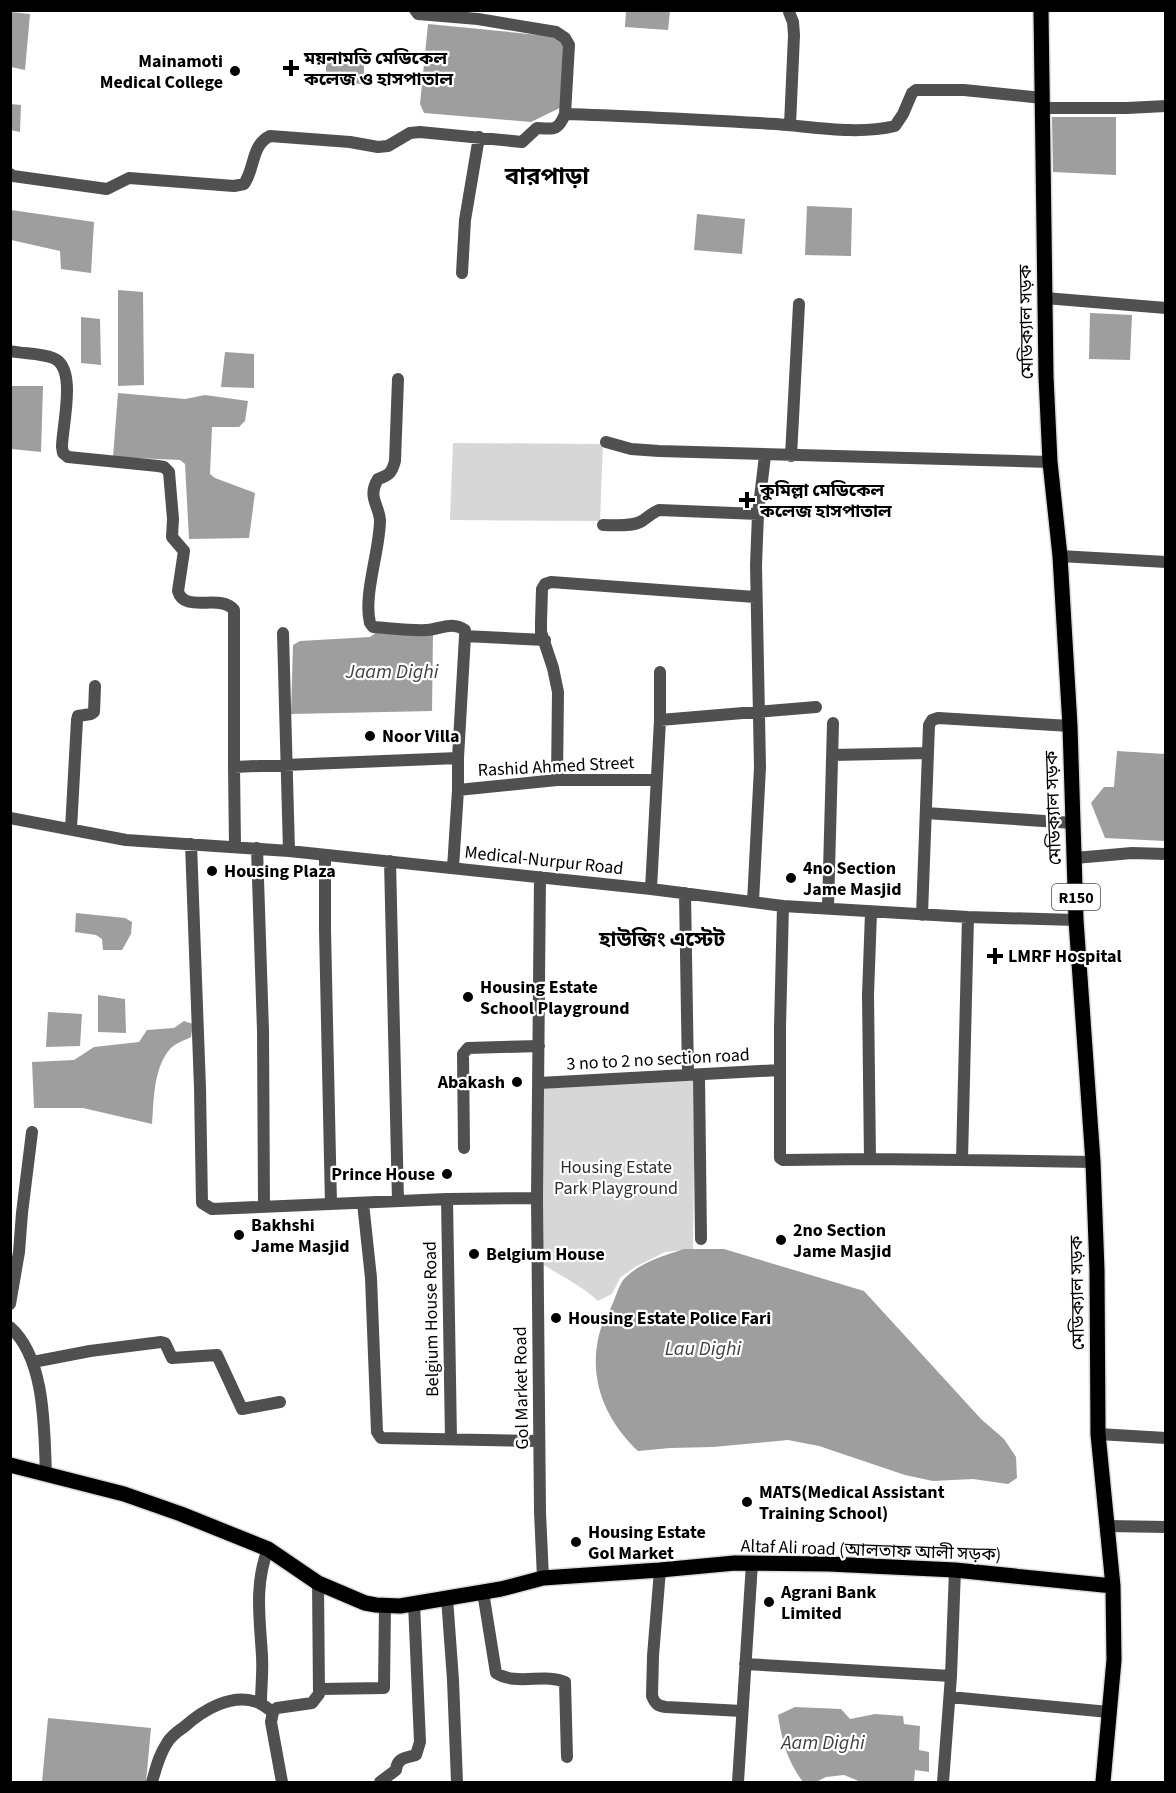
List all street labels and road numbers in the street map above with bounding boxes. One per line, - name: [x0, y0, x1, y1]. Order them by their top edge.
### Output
- street label: মেডিক্যাল সড়ক: [1013, 264, 1040, 380]
- street label: Rashid Ahmed Street: [477, 750, 635, 783]
- street label: মেডিক্যাল সড়ক: [1039, 750, 1068, 866]
- street label: Medical-Nurpur Road: [463, 840, 625, 881]
- road number: R150: [1052, 884, 1100, 910]
- street label: 3 no to 2 no section road: [566, 1042, 750, 1077]
- street label: মেডিক্যাল সড়ক: [1064, 1235, 1091, 1351]
- street label: Belgium House Road: [418, 1241, 445, 1397]
- street label: Gol Market Road: [508, 1326, 535, 1450]
- street label: Altaf Ali road (আলতাফ আলী সড়ক): [740, 1533, 1002, 1568]

